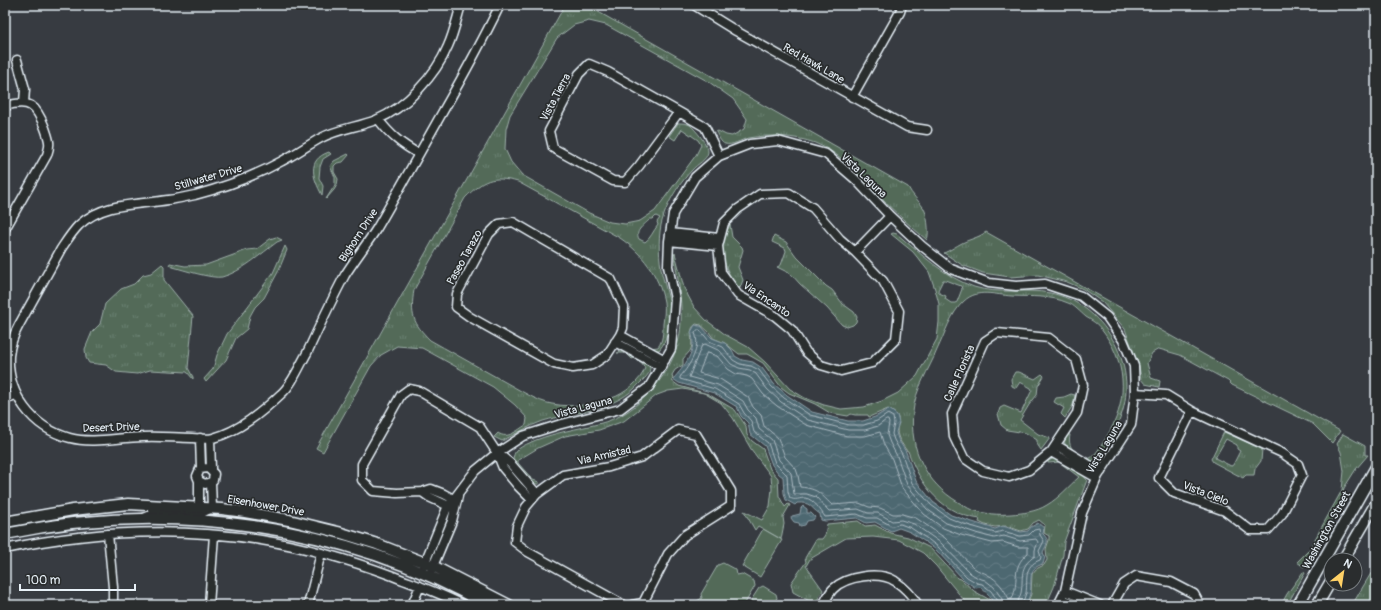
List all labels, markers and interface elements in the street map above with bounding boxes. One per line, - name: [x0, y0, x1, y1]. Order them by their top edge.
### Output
- street label: Red Hawk Lane: [781, 41, 847, 87]
- street label: Vista Tierra: [538, 71, 573, 123]
- street label: Vista Laguna: [838, 150, 889, 201]
- street label: Stillwater Drive: [173, 161, 244, 193]
- street label: Bighorn Drive: [336, 206, 381, 264]
- street label: Paseo Tarazo: [444, 228, 485, 287]
- street label: Via Encanto: [740, 279, 793, 320]
- street label: Calle Florista: [941, 343, 978, 403]
- street label: Vista Laguna: [553, 394, 613, 421]
- street label: Vista Laguna: [1084, 419, 1125, 476]
- street label: Desert Drive: [82, 420, 140, 435]
- street label: Via Amistad: [576, 443, 632, 468]
- street label: Vista Cielo: [1181, 479, 1231, 508]
- street label: Washington Street: [1300, 489, 1353, 571]
- street label: Eisenhower Drive: [227, 492, 306, 519]
- north arrow: [1323, 552, 1363, 592]
- text: N: [1341, 556, 1355, 572]
- scale bar: [20, 566, 135, 592]
- text: 100 m: [26, 573, 61, 588]

